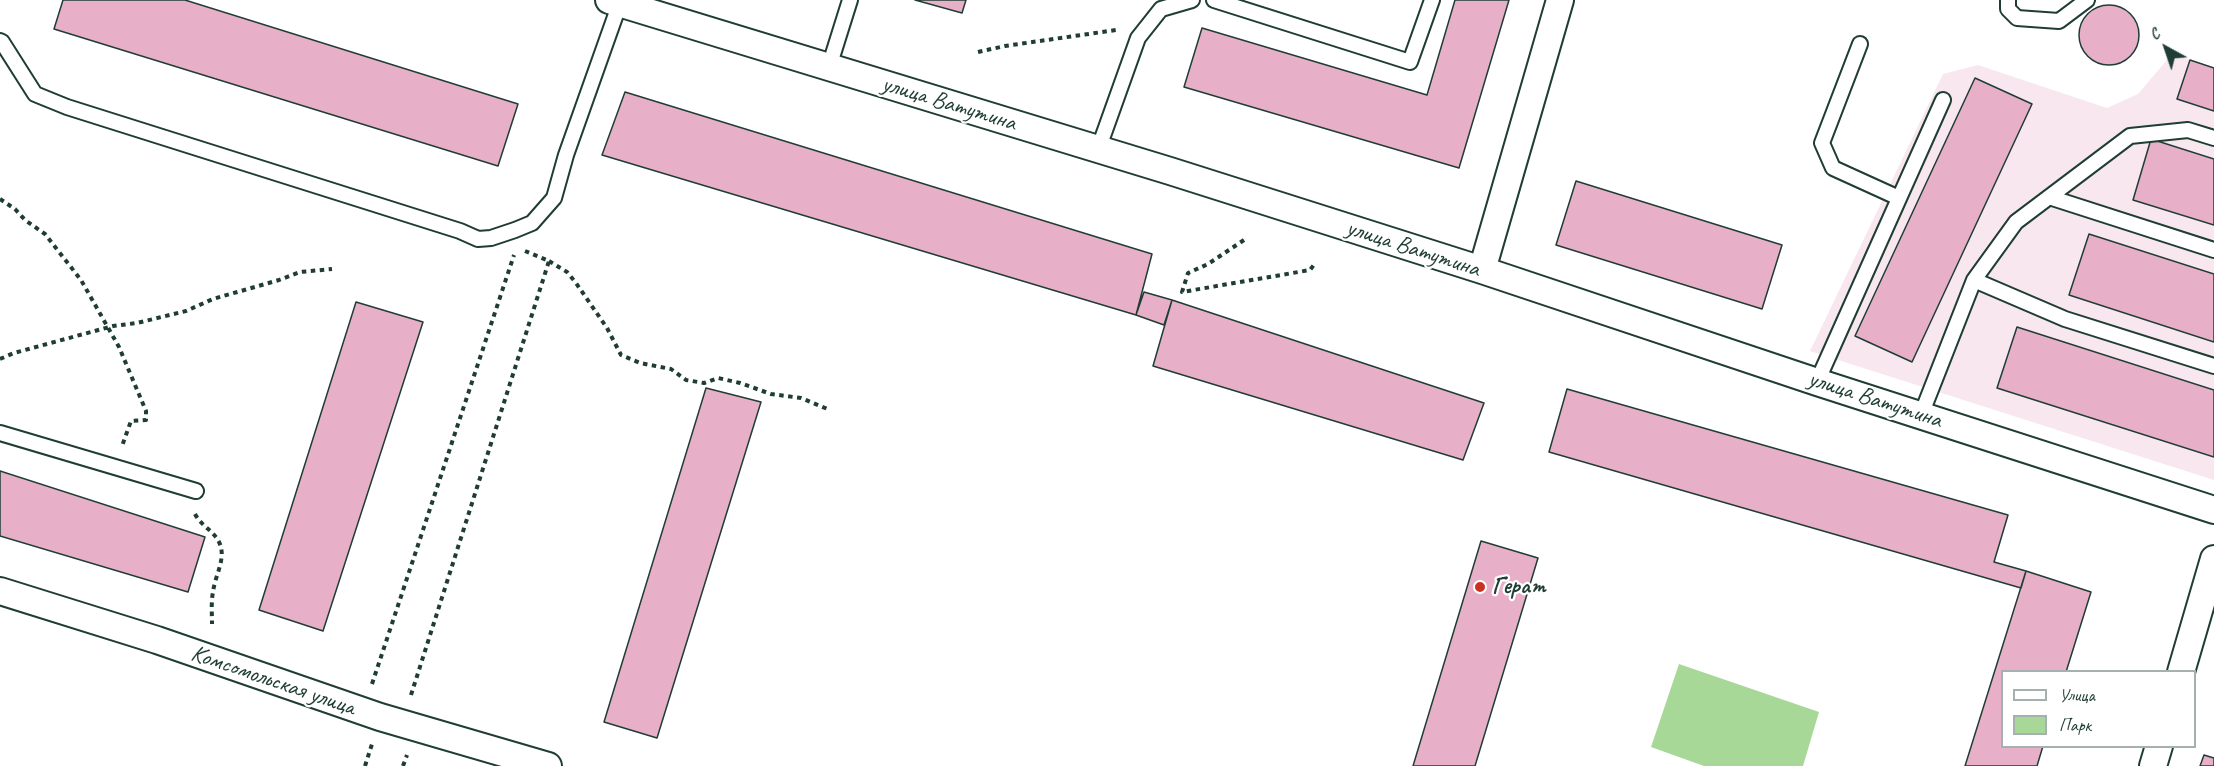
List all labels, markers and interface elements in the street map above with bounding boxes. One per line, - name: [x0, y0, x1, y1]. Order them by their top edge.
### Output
- north arrow: [2136, 18, 2196, 78]
- text: С: [2145, 24, 2164, 44]
- street label: улица Ватутина: [878, 70, 1020, 138]
- street label: улица Ватутина: [1343, 214, 1483, 284]
- street label: улица Ватутина: [1805, 365, 1945, 435]
- place label: Герат: [1492, 573, 1546, 601]
- marker: Герат: [1473, 580, 1487, 594]
- street label: Комсомольская улица: [187, 639, 359, 723]
- legend: [2001, 670, 2196, 748]
- text: Улица: [2059, 684, 2095, 706]
- text: Парк: [2059, 714, 2091, 736]

